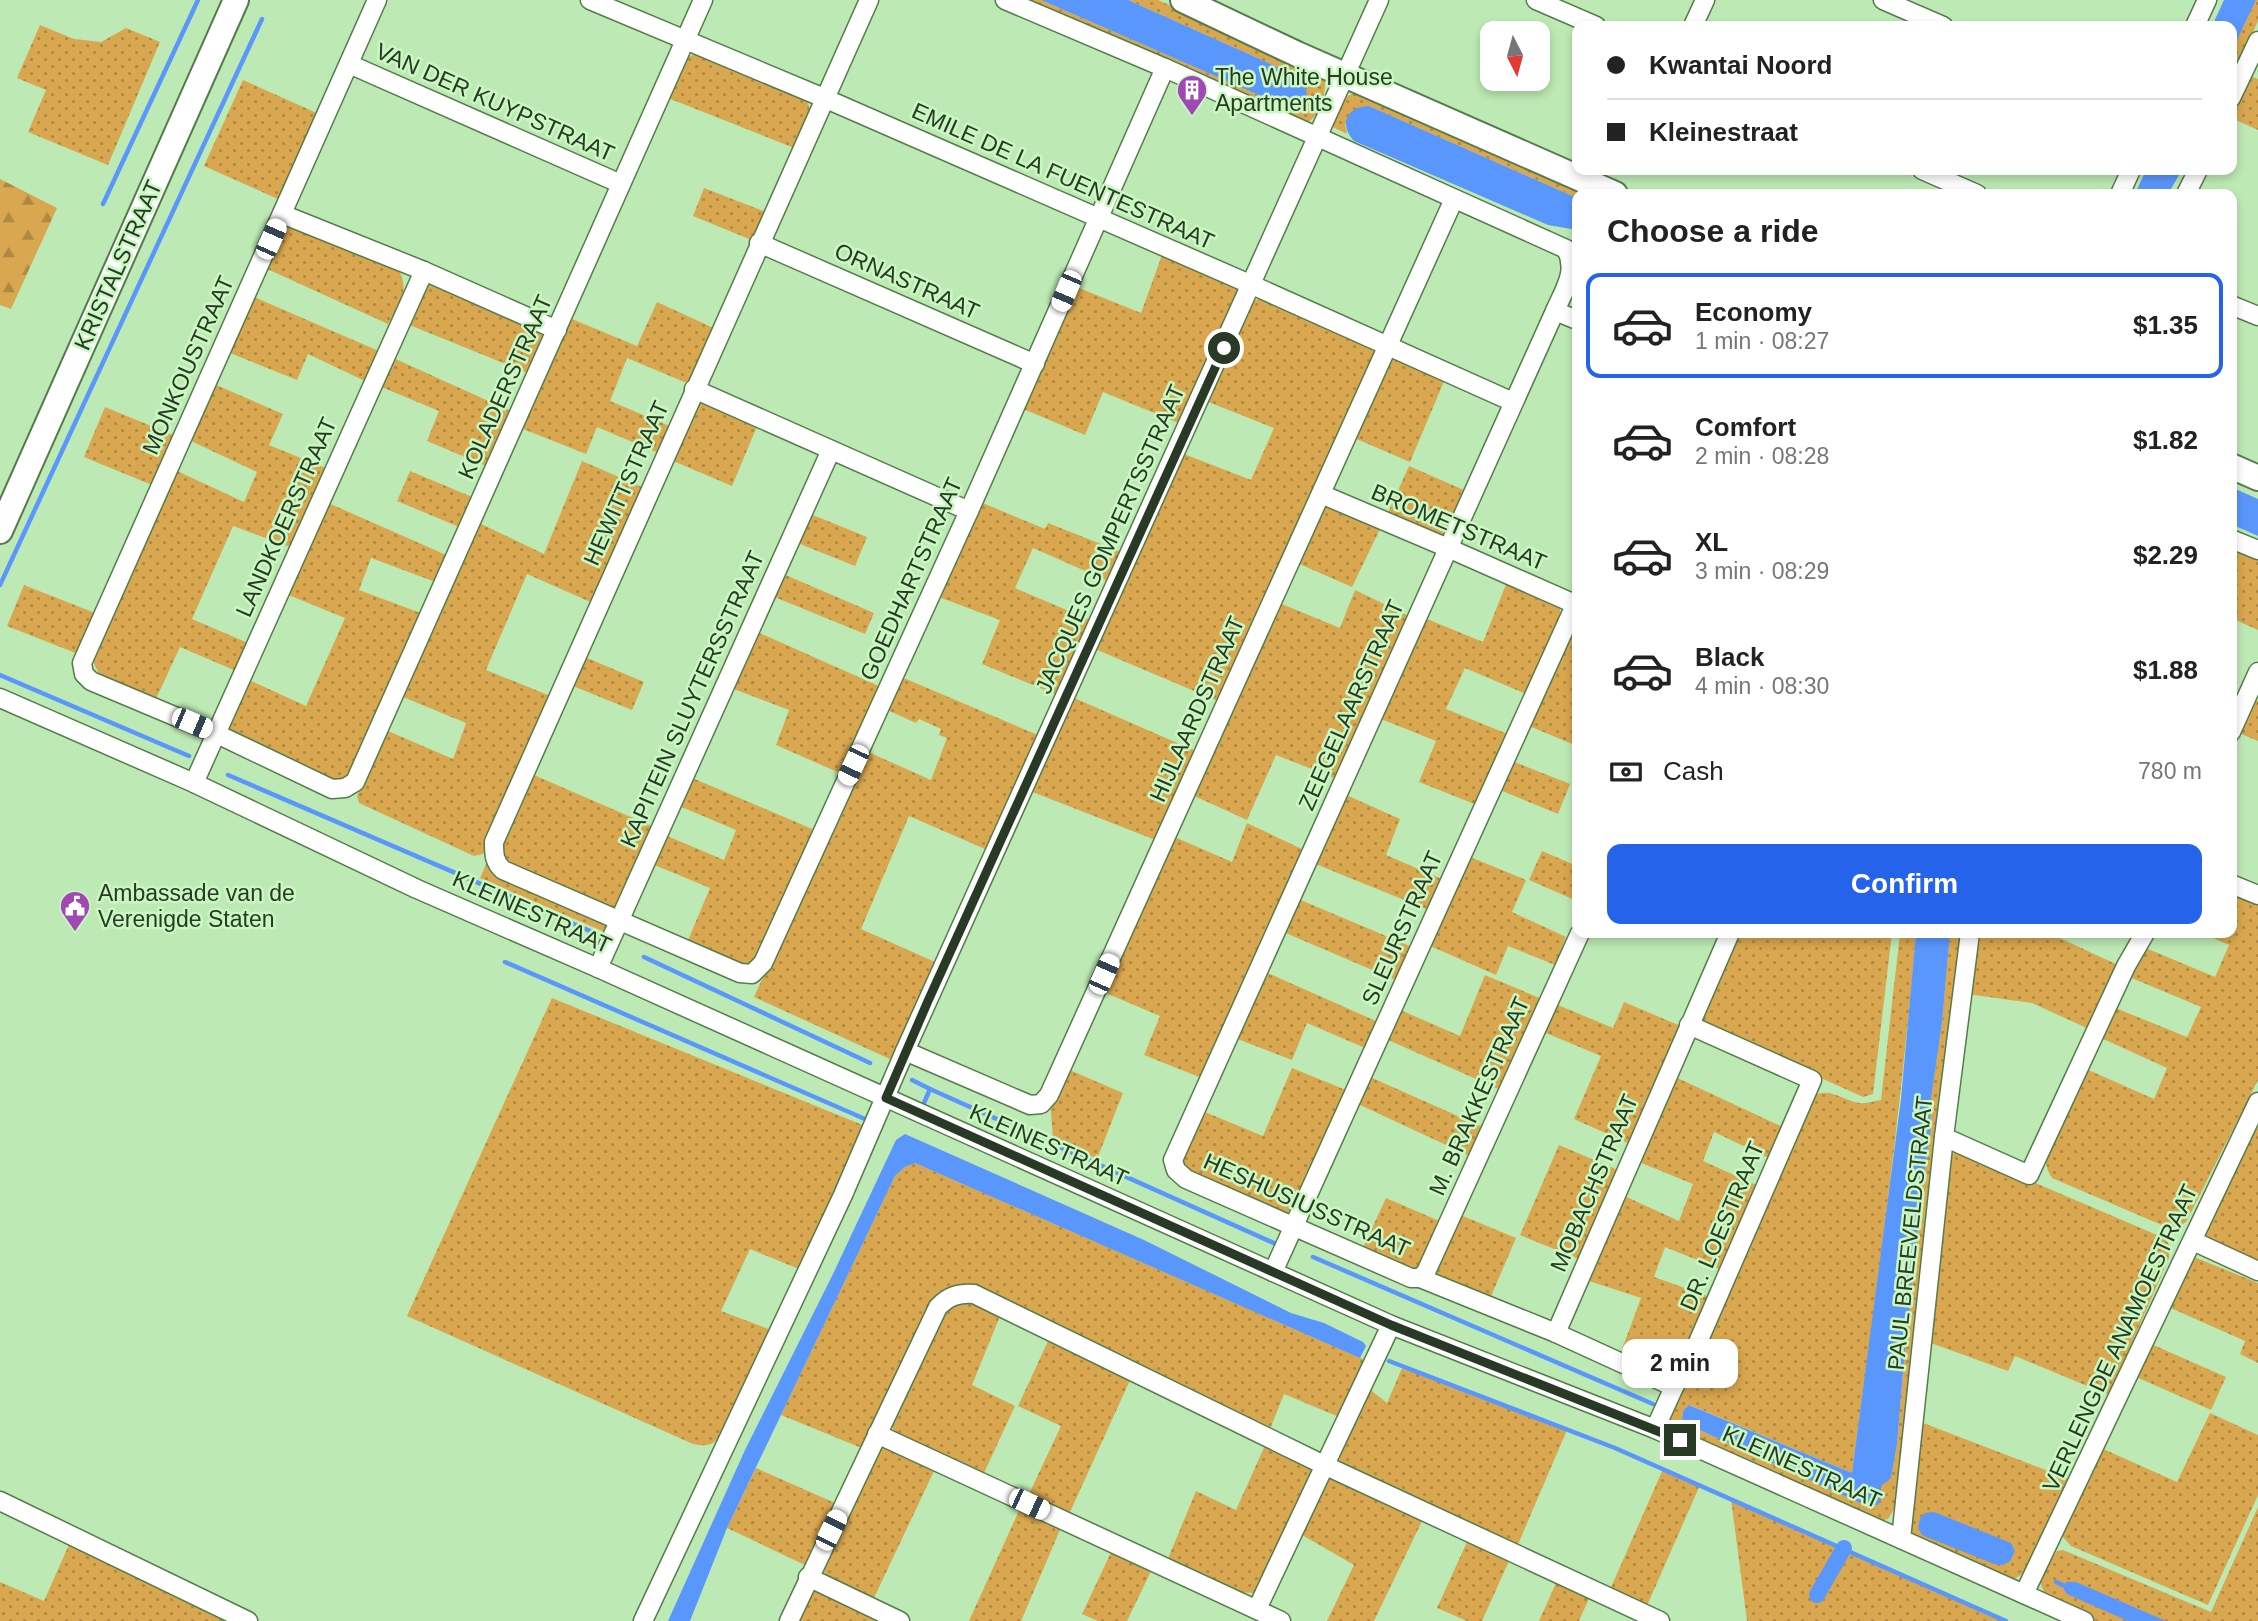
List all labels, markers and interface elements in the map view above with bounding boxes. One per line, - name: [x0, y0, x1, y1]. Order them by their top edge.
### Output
- north arrow: [1480, 21, 1550, 91]
- map controls: [1480, 21, 1550, 91]
- street label: VAN DER KUYPSTRAAT: [372, 38, 618, 166]
- text: Kwantai Noord: [1649, 50, 1832, 80]
- place label: The White House Apartments: [1215, 64, 1393, 116]
- building icon: The White House Apartments: [1175, 73, 1209, 117]
- street label: EMILE DE LA FUENTESTRAAT: [908, 97, 1218, 255]
- text: Kleinestraat: [1649, 117, 1798, 147]
- street label: KRISTALSTRAAT: [69, 176, 167, 354]
- text: Choose a ride: [1607, 213, 1819, 249]
- car: [253, 216, 290, 262]
- street label: ORNASTRAAT: [831, 238, 983, 324]
- car: [1049, 268, 1084, 314]
- street label: MONKOUSTRAAT: [137, 272, 239, 458]
- street label: KOLADERSTRAAT: [453, 291, 557, 483]
- icon: car: [1611, 294, 1674, 357]
- text: Economy: [1695, 297, 1812, 327]
- text: $1.35: [2133, 310, 2198, 340]
- text: 1 min · 08:27: [1695, 328, 1829, 354]
- route start: [1208, 332, 1240, 364]
- street label: JACQUES GOMPERTSSTRAAT: [1030, 381, 1190, 697]
- street label: HEWITTSTRAAT: [578, 397, 674, 569]
- icon: car: [1611, 409, 1674, 472]
- text: Comfort: [1695, 412, 1796, 442]
- street label: LANDKOERSTRAAT: [230, 413, 342, 621]
- text: $1.82: [2133, 425, 2198, 455]
- text: 2 min · 08:28: [1695, 443, 1829, 469]
- street label: GOEDHARTSTRAAT: [855, 474, 967, 684]
- street label: BROMETSTRAAT: [1368, 478, 1550, 576]
- icon: car: [1611, 524, 1674, 587]
- text: XL: [1695, 527, 1728, 557]
- text: $2.29: [2133, 540, 2198, 570]
- street label: KAPITEIN SLUYTERSSTRAAT: [615, 547, 769, 851]
- text: 3 min · 08:29: [1695, 558, 1829, 584]
- street label: ZEEGELAARSTRAAT: [1293, 596, 1409, 814]
- street label: HIJLAARDSTRAAT: [1144, 612, 1250, 806]
- icon: car: [1611, 639, 1674, 702]
- text: Black: [1695, 642, 1764, 672]
- text: $1.88: [2133, 655, 2198, 685]
- text: 4 min · 08:30: [1695, 673, 1829, 699]
- car: [169, 705, 216, 741]
- car: [835, 742, 872, 788]
- icon: cash: [1607, 753, 1645, 791]
- text: Cash: [1663, 756, 1724, 786]
- text: 780 m: [2138, 758, 2202, 784]
- button: Confirm: [1607, 844, 2202, 924]
- street label: SLEURSTRAAT: [1356, 847, 1448, 1009]
- street label: KLEINESTRAAT: [449, 865, 615, 959]
- place label: Ambassade van de Verenigde Staten: [98, 880, 295, 932]
- public building icon: Ambassade van de Verenigde Staten: [58, 889, 92, 933]
- car: [1086, 951, 1123, 997]
- street label: M. BRAKKESTRAAT: [1424, 993, 1534, 1199]
- street label: MOBACHSTRAAT: [1545, 1090, 1643, 1276]
- street label: PAUL BREEVELDSTRAAT: [1883, 1095, 1937, 1371]
- street label: KLEINESTRAAT: [966, 1098, 1132, 1192]
- street label: DR. LOESTRAAT: [1675, 1138, 1769, 1314]
- street label: HESHUSIUSSTRAAT: [1200, 1148, 1414, 1262]
- street label: VERLENGDE ANAMOESTRAAT: [2037, 1180, 2203, 1496]
- callout: 2 min: [1622, 1338, 1738, 1388]
- text: 2 min: [1650, 1350, 1710, 1376]
- street label: KLEINESTRAAT: [1719, 1420, 1885, 1514]
- route end: [1664, 1424, 1696, 1456]
- car: [1006, 1486, 1053, 1522]
- car: [813, 1507, 850, 1553]

